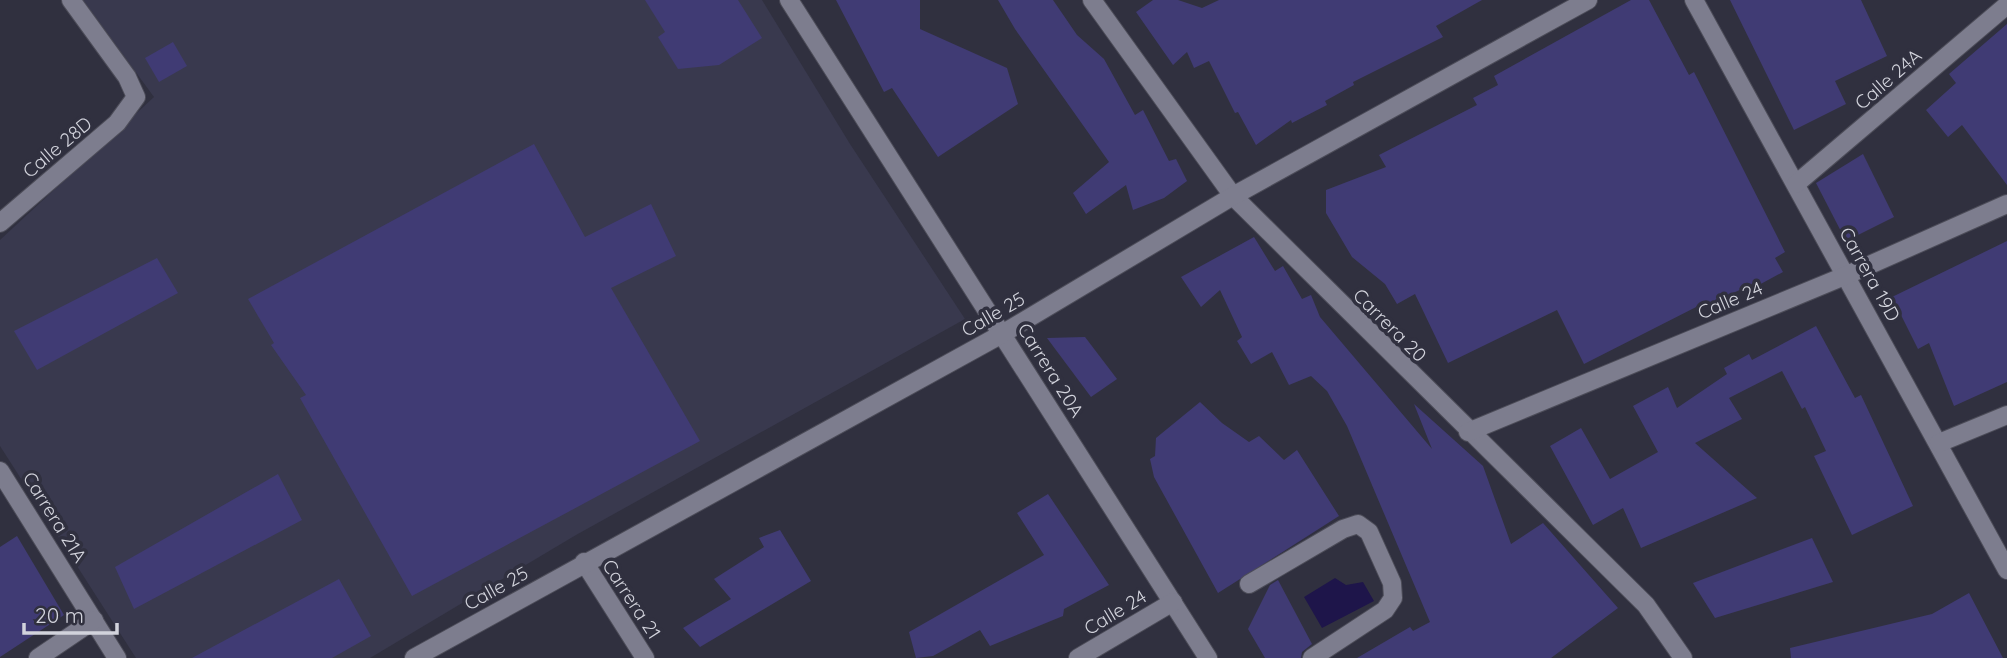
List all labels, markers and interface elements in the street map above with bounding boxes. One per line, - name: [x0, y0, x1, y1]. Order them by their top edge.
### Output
- street label: Calle 24A: [1850, 43, 1926, 115]
- street label: Calle 28D: [18, 111, 96, 183]
- street label: Carrera 19D: [1834, 223, 1906, 325]
- street label: Calle 24: [1694, 276, 1766, 324]
- street label: Carrera 20: [1348, 283, 1432, 367]
- street label: Calle 25: [957, 286, 1029, 342]
- street label: Carrera 20A: [1013, 318, 1089, 422]
- street label: Carrera 21A: [18, 467, 92, 567]
- street label: Carrera 21: [597, 555, 667, 643]
- street label: Calle 25: [460, 561, 532, 615]
- street label: Calle 24: [1079, 584, 1151, 640]
- scale bar: [24, 592, 117, 636]
- text: 20 m: [35, 602, 84, 628]

